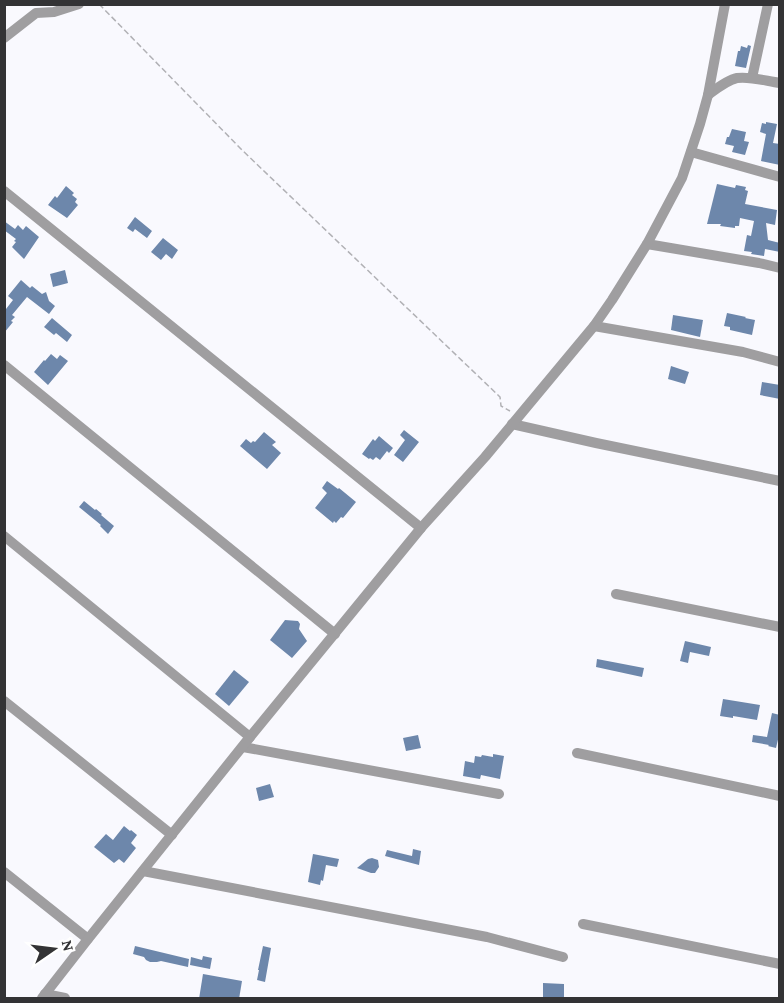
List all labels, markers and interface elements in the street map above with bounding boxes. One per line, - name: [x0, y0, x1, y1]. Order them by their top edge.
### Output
- north arrow: [24, 919, 84, 979]
- text: N: [59, 938, 78, 953]

